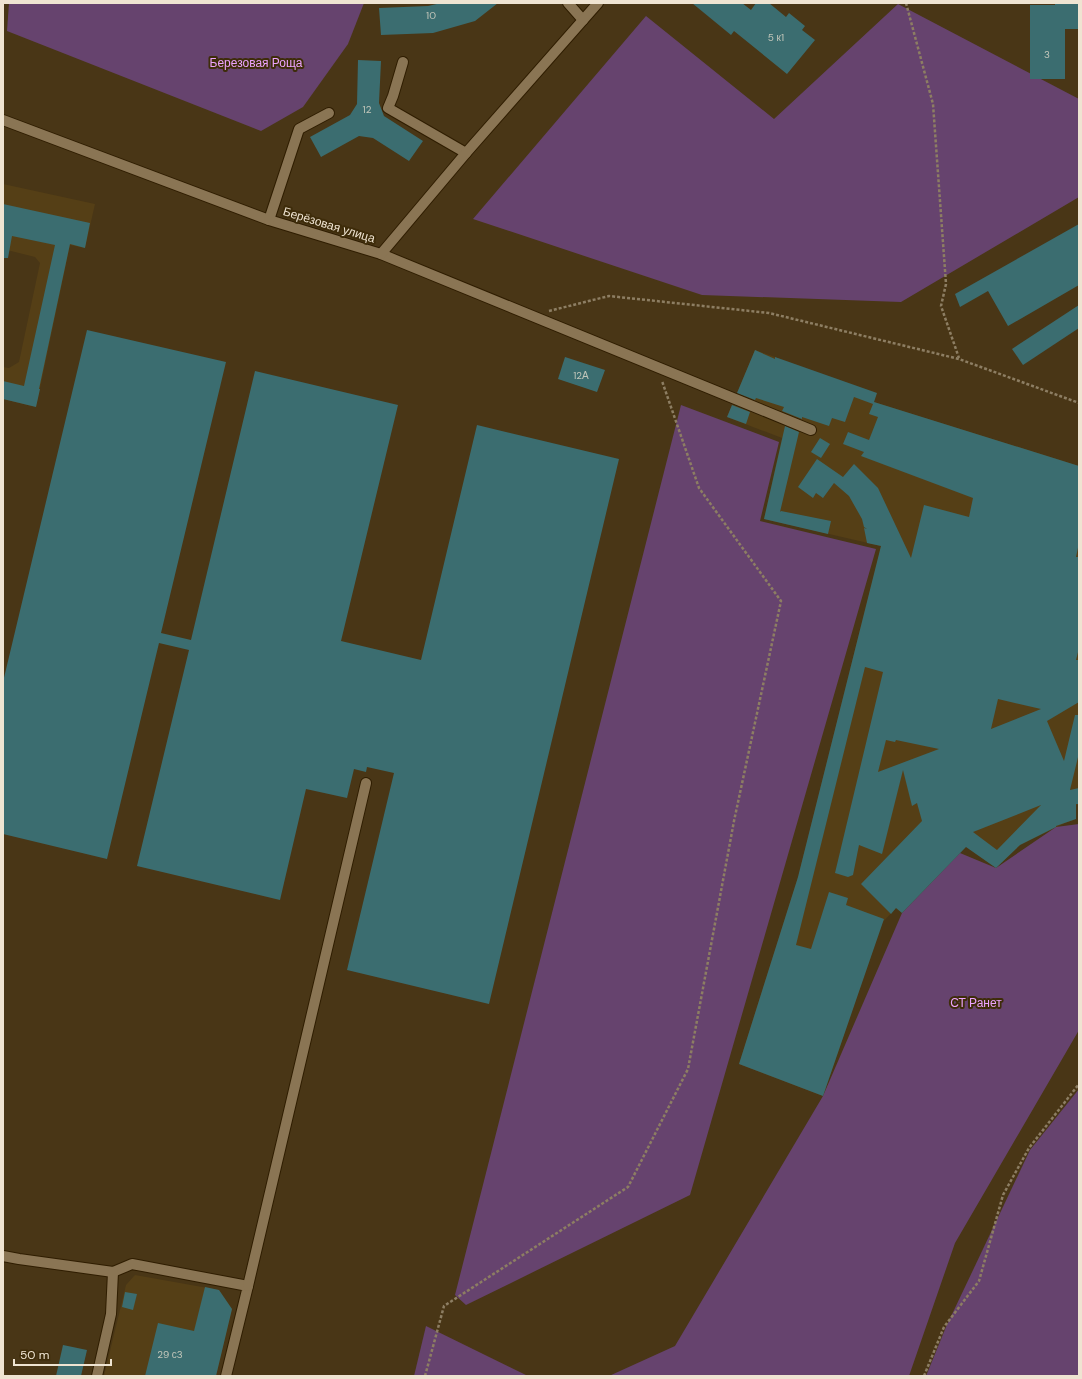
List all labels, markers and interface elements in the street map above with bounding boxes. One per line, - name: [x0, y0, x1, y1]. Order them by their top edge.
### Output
- house number: 10: [426, 9, 436, 22]
- house number: 5 к1: [768, 31, 784, 44]
- house number: 3: [1044, 48, 1050, 61]
- park label: Березовая Роща: [210, 55, 303, 71]
- house number: 12: [363, 103, 372, 116]
- street label: Берёзовая улица: [281, 203, 377, 247]
- house number: 12А: [573, 369, 589, 382]
- park label: СТ Ранет: [950, 995, 1002, 1011]
- scale bar: [14, 1341, 111, 1367]
- text: 50 m: [20, 1347, 49, 1363]
- house number: 29 с3: [157, 1348, 183, 1361]

